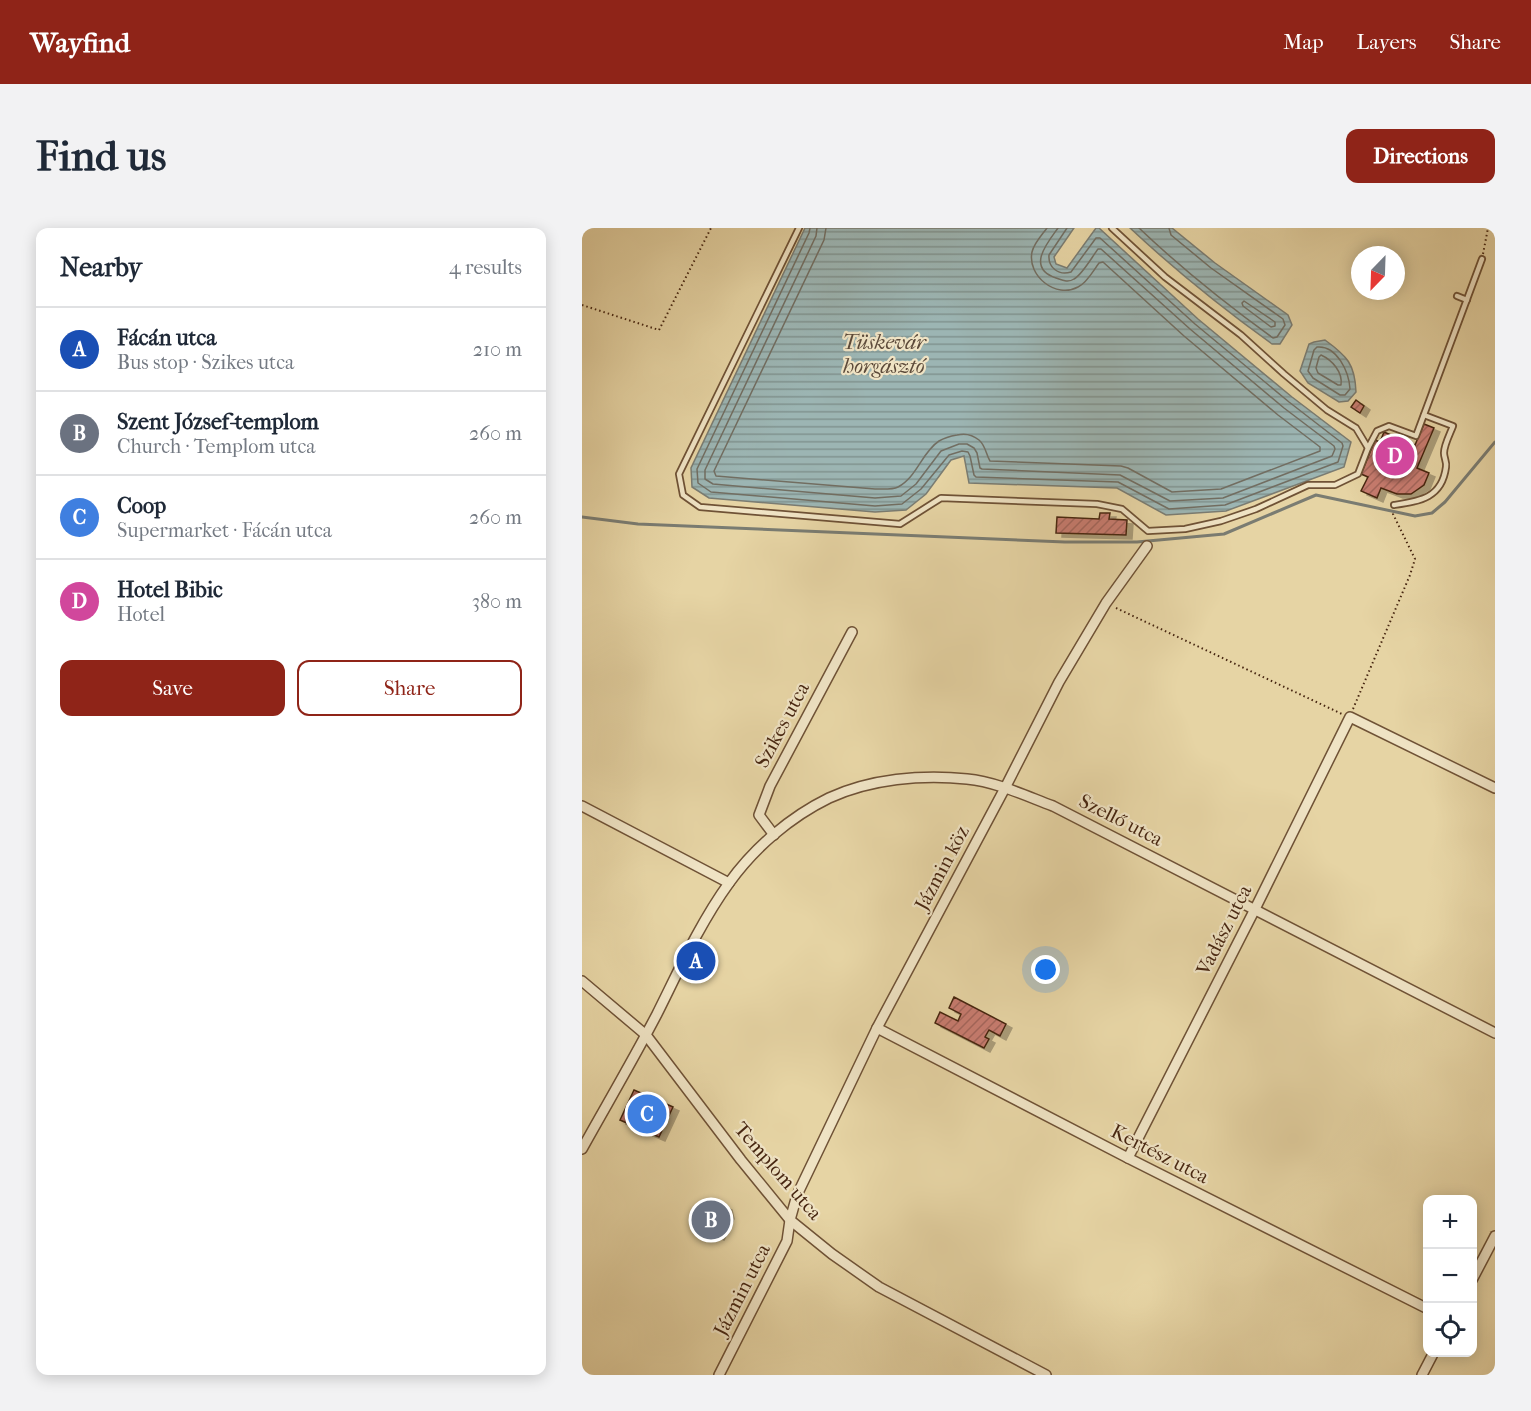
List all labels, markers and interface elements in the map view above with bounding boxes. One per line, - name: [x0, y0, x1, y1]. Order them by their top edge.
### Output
- text: Wayfind: [30, 26, 130, 59]
- text: Map: [1283, 30, 1324, 54]
- text: Layers: [1357, 30, 1416, 54]
- text: Share: [1449, 30, 1501, 54]
- button: Directions: [1346, 129, 1495, 183]
- text: Find us: [36, 132, 166, 181]
- north arrow: [1351, 246, 1405, 300]
- text: Nearby: [60, 252, 142, 283]
- text: 4 results: [449, 256, 522, 279]
- text: Fácán utca: [117, 325, 216, 351]
- water label: Tüskevár horgásztó: [842, 330, 928, 378]
- text: A: [73, 338, 86, 361]
- text: 210 m: [473, 338, 522, 361]
- text: Bus stop · Szikes utca: [117, 351, 294, 374]
- text: Szent József-templom: [117, 409, 319, 435]
- text: B: [73, 422, 86, 445]
- text: 260 m: [469, 422, 522, 445]
- pin: D: [1376, 434, 1414, 478]
- text: Church · Templom utca: [117, 435, 316, 458]
- text: Coop: [117, 493, 166, 519]
- text: C: [73, 506, 86, 529]
- text: 260 m: [469, 506, 522, 529]
- text: Supermarket · Fácán utca: [117, 519, 332, 542]
- text: Hotel Bibic: [117, 577, 223, 603]
- text: D: [72, 590, 87, 613]
- text: 380 m: [472, 590, 522, 613]
- text: Hotel: [117, 603, 165, 626]
- button: Save: [60, 660, 285, 716]
- button: Share: [297, 660, 522, 716]
- street label: Szikes utca: [750, 678, 814, 772]
- street label: Szellő utca: [1075, 789, 1167, 851]
- street label: Jázmin köz: [909, 822, 974, 916]
- street label: Vadász utca: [1191, 880, 1257, 980]
- pin: A: [676, 938, 716, 984]
- your location: [1031, 955, 1060, 984]
- pin: C: [628, 1092, 666, 1136]
- street label: Templom utca: [729, 1117, 827, 1225]
- street label: Kertész utca: [1107, 1120, 1213, 1189]
- map controls: [1423, 1195, 1477, 1357]
- button: +: [1423, 1195, 1477, 1249]
- pin: B: [692, 1198, 730, 1242]
- street label: Jázmin utca: [708, 1240, 775, 1342]
- button: −: [1423, 1249, 1477, 1303]
- button: locate: [1423, 1303, 1477, 1357]

